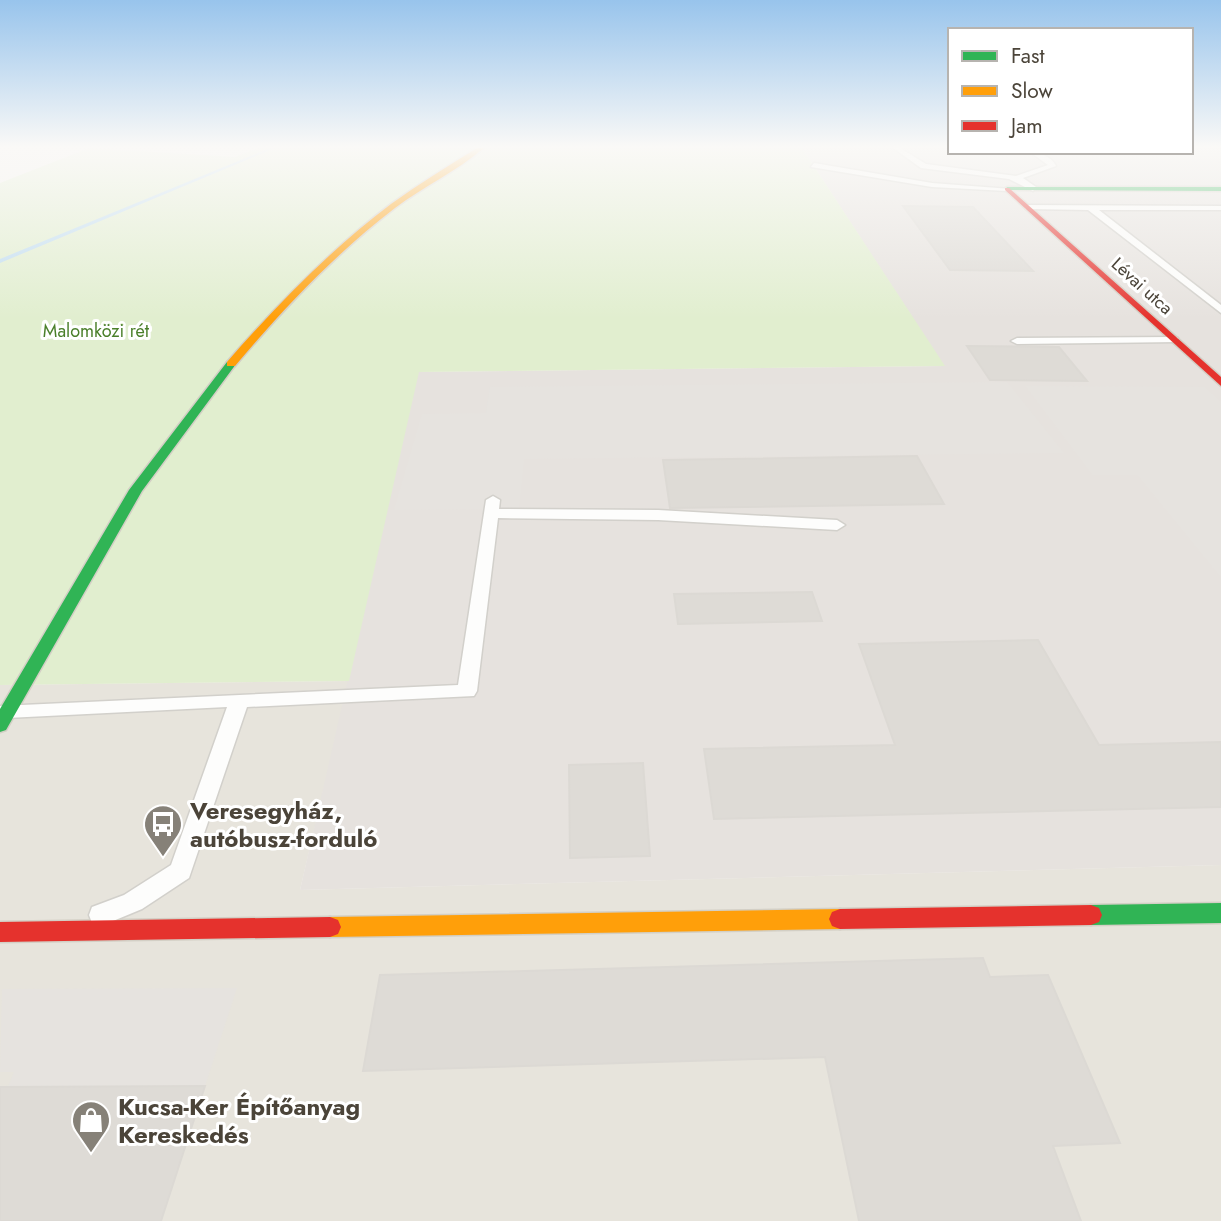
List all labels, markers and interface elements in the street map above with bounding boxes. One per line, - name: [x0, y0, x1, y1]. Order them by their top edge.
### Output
- legend: [948, 28, 1193, 154]
- text: Fast: [1011, 41, 1044, 71]
- text: Slow: [1011, 76, 1053, 106]
- text: Jam: [1008, 111, 1043, 141]
- street label: Lévai utca: [1105, 251, 1179, 321]
- park label: Malomközi rét: [43, 318, 150, 344]
- place label: Veresegyház, autóbusz-forduló: [189, 793, 377, 856]
- bus stop icon: Veresegyház, autóbusz-forduló: [142, 803, 184, 858]
- place label: Kucsa-Ker Építőanyag Kereskedés: [118, 1089, 360, 1152]
- shop icon: Kucsa-Ker Építőanyag Kereskedés: [70, 1099, 112, 1154]

